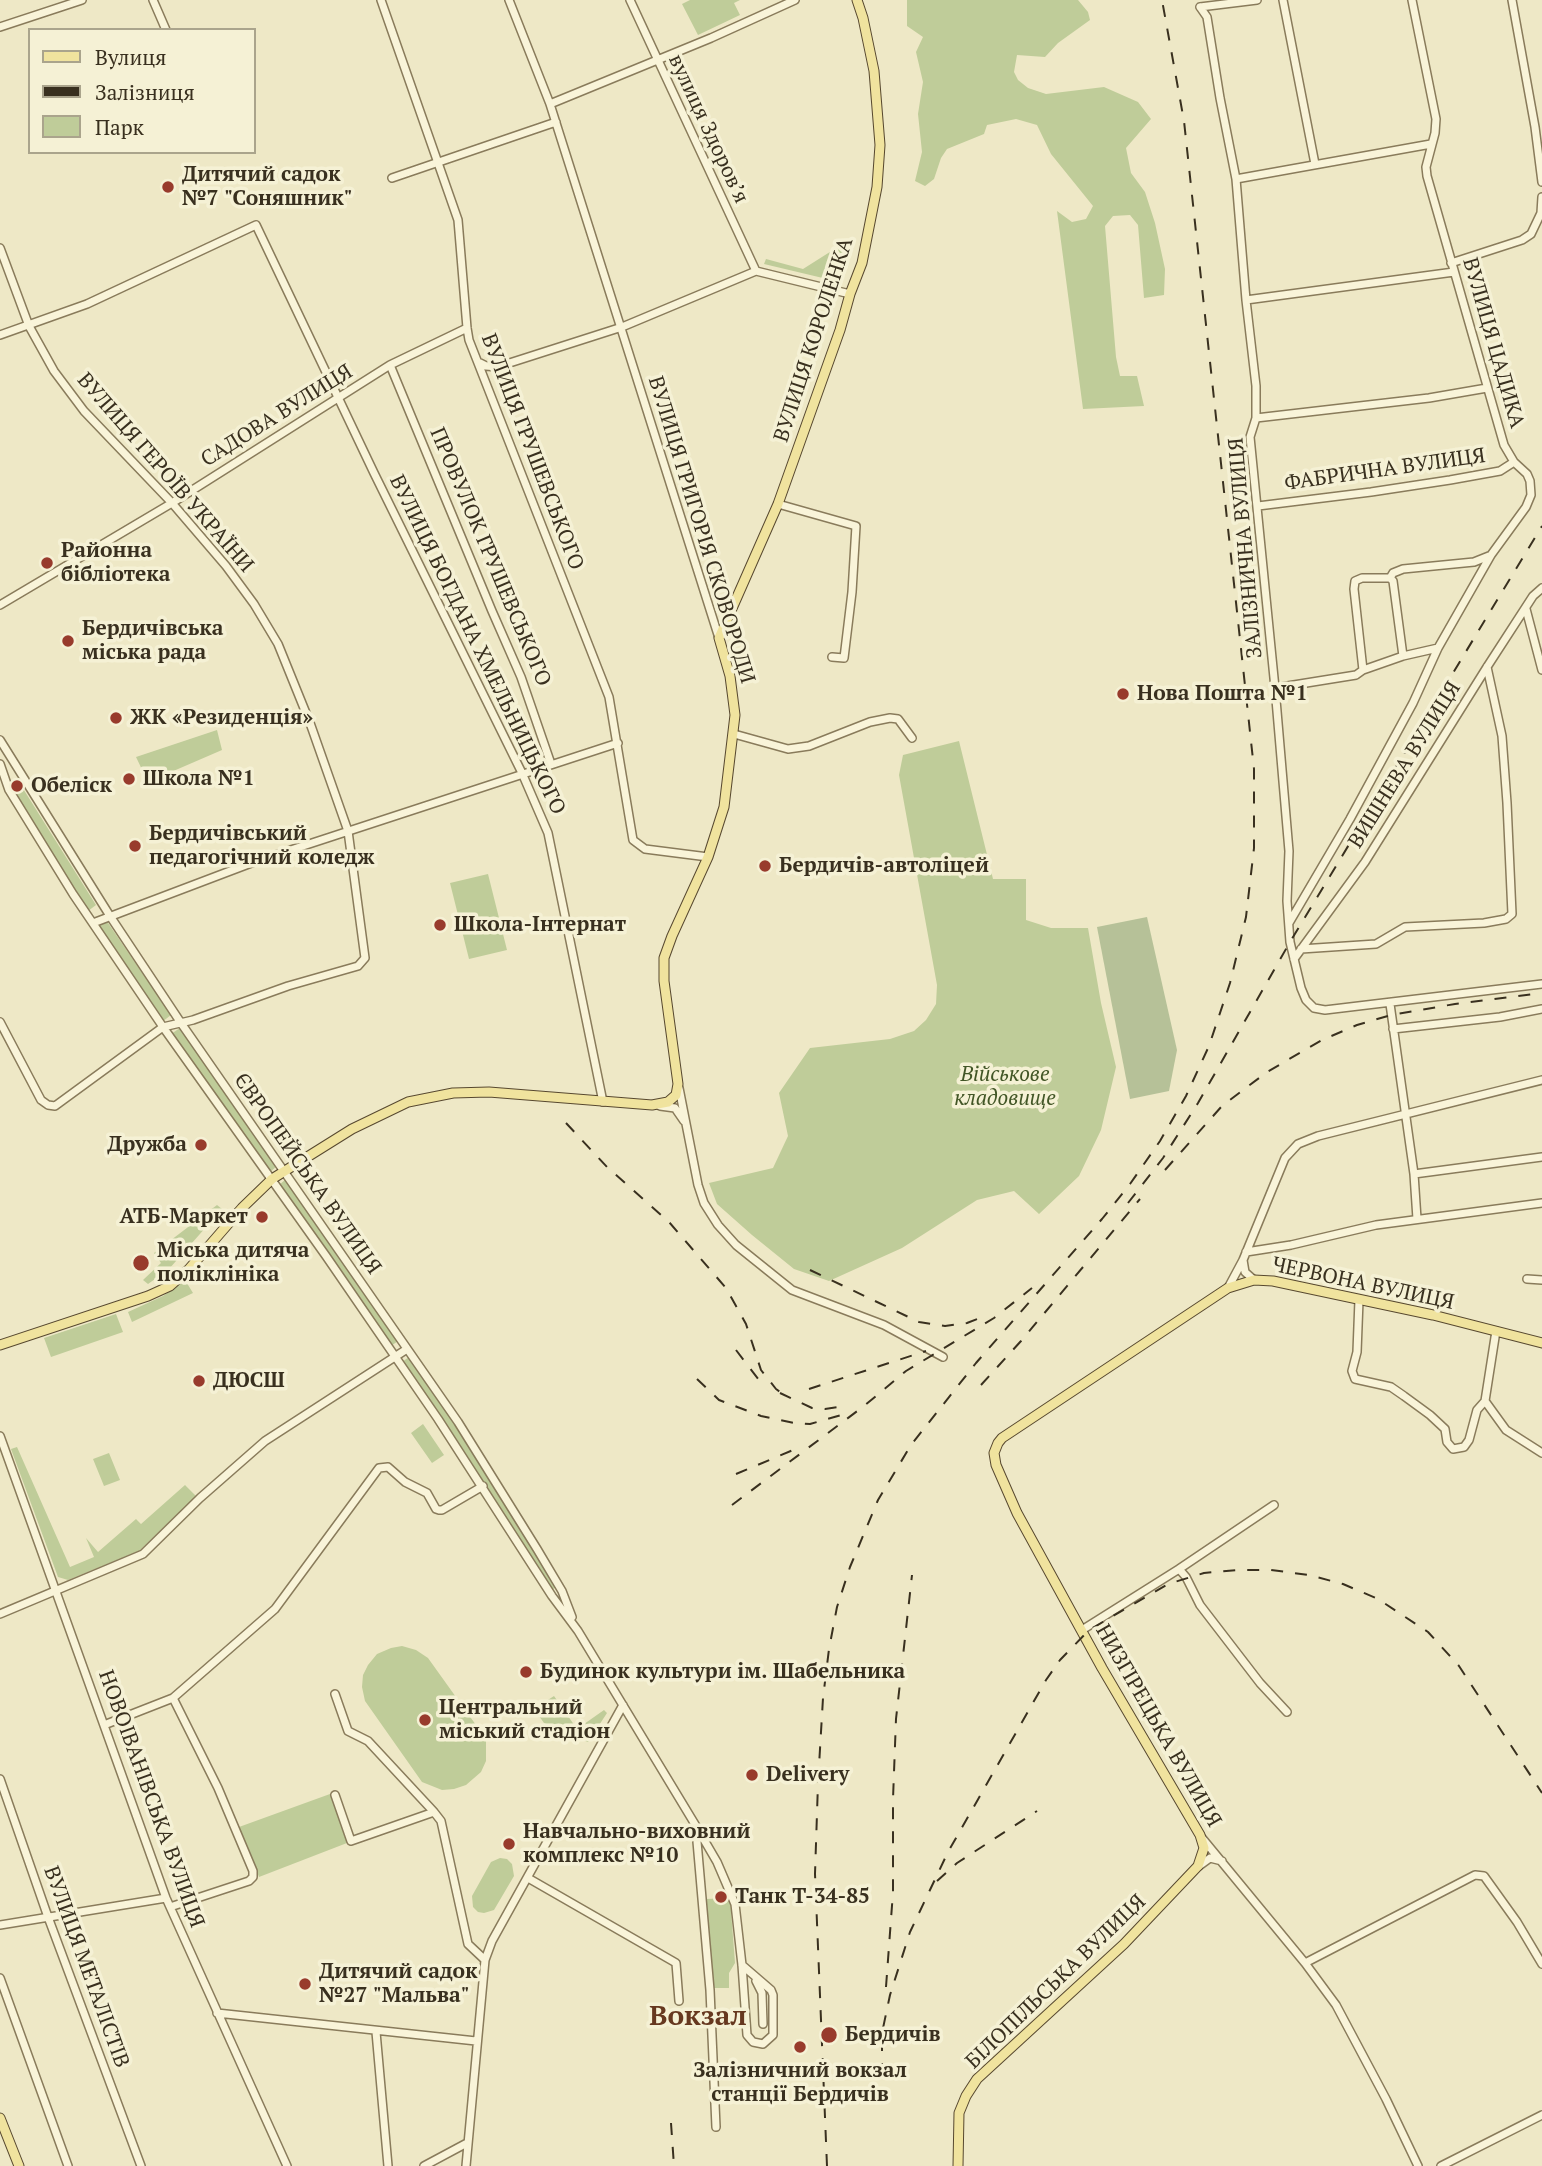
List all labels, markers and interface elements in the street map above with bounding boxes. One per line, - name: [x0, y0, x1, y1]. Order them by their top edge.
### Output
- legend: [28, 28, 256, 154]
- text: Вулиця: [95, 43, 166, 71]
- street label: вулиця Здоровʼя: [662, 50, 754, 208]
- text: Залізниця: [95, 78, 195, 106]
- text: Парк: [95, 113, 144, 141]
- place label: Дитячий садок №7 "Соняшник": [182, 162, 352, 212]
- marker: Дитячий садок №7 "Соняшник": [160, 179, 176, 195]
- street label: ВУЛИЦЯ КОРОЛЕНКА: [769, 235, 859, 445]
- street label: ВУЛИЦЯ ЦАДИКА: [1457, 255, 1529, 431]
- street label: ВУЛИЦЯ ГРУШЕВСЬКОГО: [475, 330, 589, 574]
- street label: САДОВА ВУЛИЦЯ: [197, 359, 357, 473]
- street label: ВУЛИЦЯ ГЕРОЇВ УКРАЇНИ: [71, 368, 259, 578]
- street label: ВУЛИЦЯ ГРИГОРІЯ СКОВОРОДИ: [642, 373, 760, 687]
- street label: ПРОВУЛОК ГРУШЕВСЬКОГО: [424, 424, 556, 690]
- street label: ЗАЛІЗНИЧНА ВУЛИЦЯ: [1224, 437, 1268, 659]
- street label: ФАБРИЧНА ВУЛИЦЯ: [1283, 443, 1487, 497]
- street label: ВУЛИЦЯ БОГДАНА ХМЕЛЬНИЦЬКОГО: [384, 471, 570, 819]
- place label: Районна бібліотека: [61, 538, 170, 588]
- marker: Районна бібліотека: [39, 555, 55, 571]
- place label: Бердичівська міська рада: [82, 616, 223, 666]
- marker: Бердичівська міська рада: [60, 633, 76, 649]
- street label: ВИШНЕВА ВУЛИЦЯ: [1343, 677, 1467, 853]
- place label: Нова Пошта №1: [1137, 681, 1308, 707]
- marker: Нова Пошта №1: [1115, 686, 1131, 702]
- place label: ЖК «Резиденція»: [130, 705, 313, 731]
- marker: ЖК «Резиденція»: [108, 710, 124, 726]
- place label: Школа №1: [143, 766, 255, 792]
- marker: Школа №1: [121, 771, 137, 787]
- place label: Обеліск: [31, 773, 112, 799]
- marker: Обеліск: [9, 778, 25, 794]
- place label: Бердичівський педагогічний коледж: [149, 821, 374, 871]
- marker: Бердичівський педагогічний коледж: [127, 838, 143, 854]
- place label: Бердичів-автоліцей: [779, 853, 989, 879]
- marker: Бердичів-автоліцей: [757, 858, 773, 874]
- place label: Школа-Інтернат: [454, 912, 626, 938]
- marker: Школа-Інтернат: [432, 917, 448, 933]
- park label: Військове кладовище: [954, 1062, 1056, 1112]
- street label: ЄВРОПЕЙСЬКА ВУЛИЦЯ: [228, 1069, 386, 1279]
- place label: Дружба: [107, 1132, 187, 1158]
- marker: Дружба: [193, 1137, 209, 1153]
- place label: АТБ-Маркет: [120, 1204, 248, 1230]
- marker: АТБ-Маркет: [254, 1209, 270, 1225]
- place label: Міська дитяча поліклініка: [157, 1238, 310, 1288]
- street label: ЧЕРВОНА ВУЛИЦЯ: [1270, 1252, 1456, 1316]
- marker: Міська дитяча поліклініка: [131, 1253, 151, 1273]
- place label: ДЮСШ: [213, 1368, 285, 1394]
- marker: ДЮСШ: [191, 1373, 207, 1389]
- street label: НИЗГІРЕЦЬКА ВУЛИЦЯ: [1090, 1620, 1226, 1832]
- place label: Будинок культури ім. Шабельника: [540, 1659, 905, 1685]
- marker: Будинок культури ім. Шабельника: [518, 1664, 534, 1680]
- street label: НОВОІВАНІВСЬКА ВУЛИЦЯ: [93, 1667, 209, 1931]
- place label: Центральний міський стадіон: [439, 1695, 610, 1745]
- marker: Центральний міський стадіон: [417, 1712, 433, 1728]
- place label: Delivery: [766, 1762, 849, 1788]
- marker: Delivery: [744, 1767, 760, 1783]
- place label: Навчально-виховний комплекс №10: [523, 1819, 750, 1869]
- marker: Навчально-виховний комплекс №10: [501, 1836, 517, 1852]
- street label: ВУЛИЦЯ МЕТАЛІСТІВ: [38, 1863, 134, 2071]
- place label: Танк Т-34-85: [735, 1884, 870, 1910]
- marker: Танк Т-34-85: [713, 1889, 729, 1905]
- street label: БІЛОПІЛЬСЬКА ВУЛИЦЯ: [961, 1890, 1151, 2074]
- place label: Дитячий садок №27 "Мальва": [319, 1959, 478, 2009]
- marker: Дитячий садок №27 "Мальва": [297, 1976, 313, 1992]
- district label: Вокзал: [649, 2000, 747, 2034]
- place label: Бердичів: [845, 2022, 941, 2048]
- marker: Бердичів: [819, 2025, 839, 2045]
- marker: Залізничний вокзал станції Бердичів: [792, 2039, 808, 2055]
- place label: Залізничний вокзал станції Бердичів: [693, 2058, 907, 2108]

